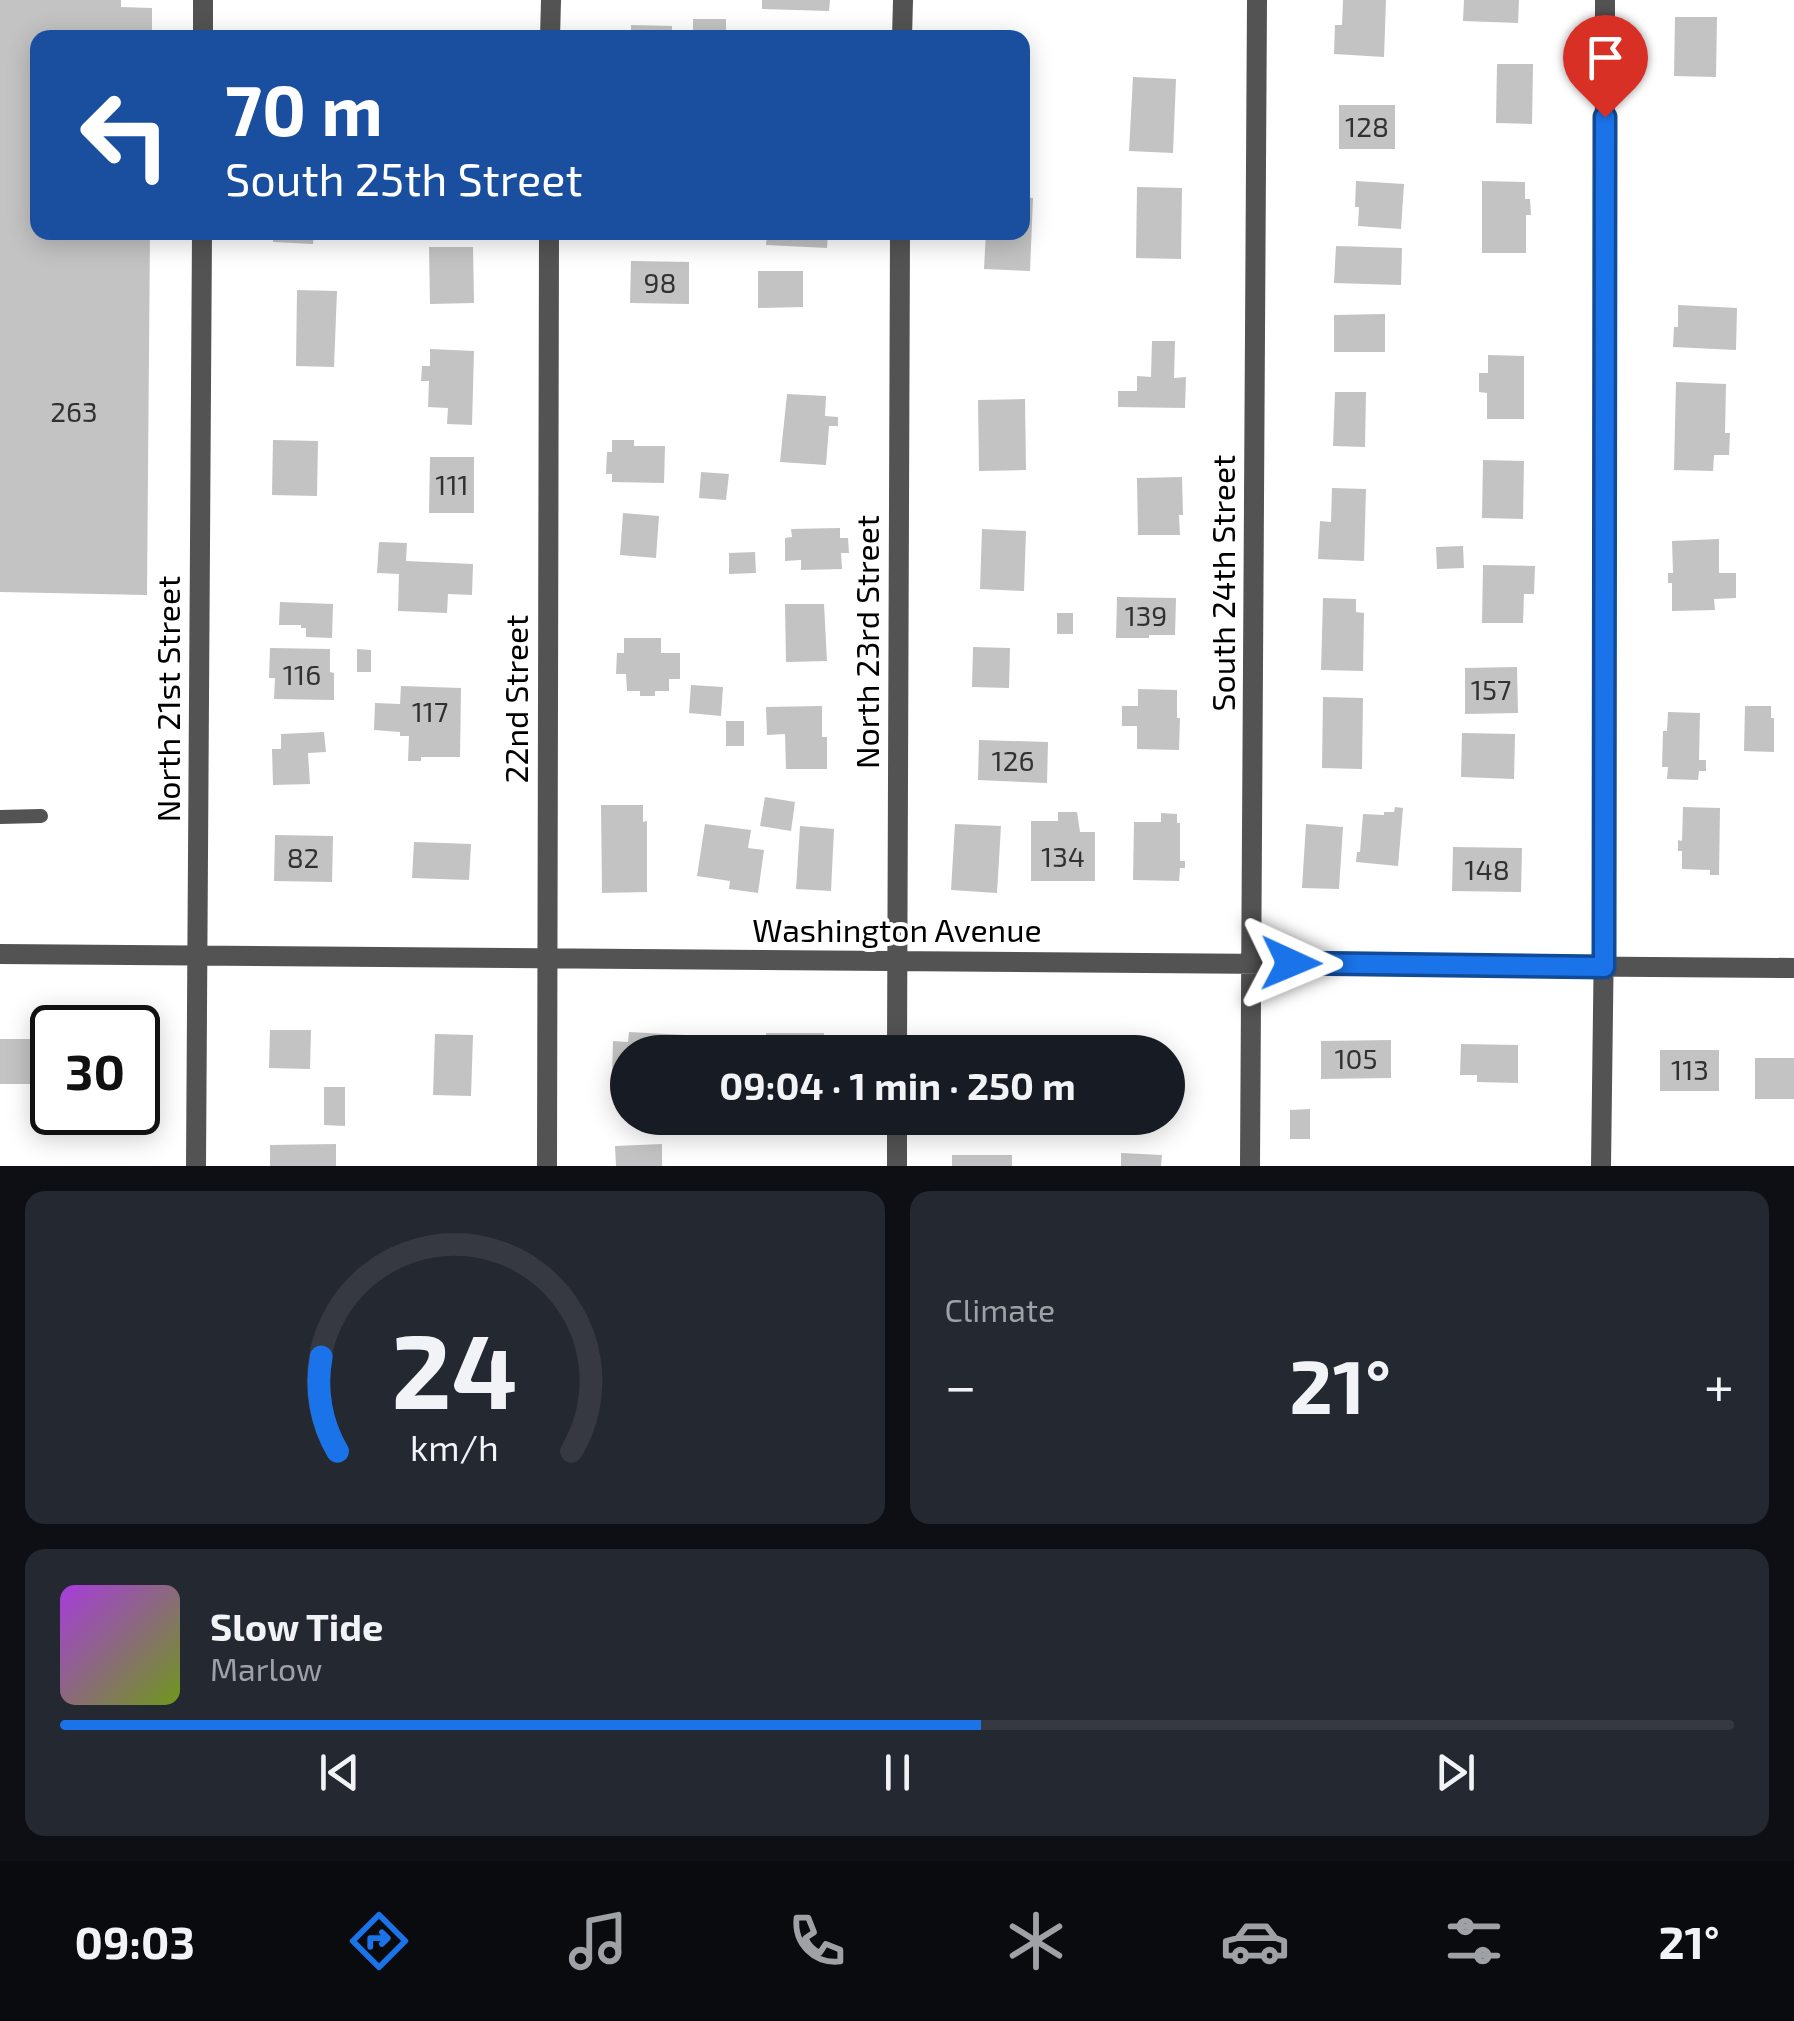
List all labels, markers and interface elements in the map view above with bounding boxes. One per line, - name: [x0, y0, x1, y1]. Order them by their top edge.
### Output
- pin: [1563, 15, 1648, 118]
- icon: arrive: [1578, 30, 1633, 85]
- text: 70 m: [225, 66, 383, 150]
- icon: left: [60, 70, 190, 200]
- house number: 128: [1345, 109, 1389, 143]
- text: South 25th Street: [225, 151, 583, 205]
- house number: 98: [643, 265, 677, 299]
- house number: 263: [50, 394, 98, 428]
- street label: South 24th Street: [1203, 455, 1241, 711]
- house number: 111: [435, 467, 469, 501]
- street label: North 23rd Street: [847, 515, 885, 769]
- street label: North 21st Street: [148, 576, 186, 822]
- house number: 139: [1125, 598, 1167, 632]
- street label: 22nd Street: [496, 615, 534, 783]
- house number: 116: [283, 657, 321, 691]
- house number: 157: [1471, 672, 1511, 706]
- house number: 117: [412, 694, 448, 728]
- house number: 126: [992, 743, 1034, 777]
- house number: 134: [1041, 839, 1085, 873]
- house number: 82: [287, 840, 319, 874]
- house number: 148: [1464, 852, 1510, 886]
- street label: Washington Avenue: [752, 910, 1042, 948]
- position arrow: [1239, 911, 1343, 1015]
- speed limit sign: 30: [30, 1005, 160, 1135]
- house number: 105: [1334, 1041, 1378, 1075]
- house number: 113: [1671, 1052, 1709, 1086]
- text: 09:04 · 1 min · 250 m: [719, 1062, 1076, 1108]
- text: Climate: [945, 1290, 1055, 1328]
- text: 24: [391, 1305, 518, 1430]
- text: 21°: [1289, 1339, 1391, 1429]
- text: −: [945, 1351, 977, 1417]
- text: +: [1704, 1351, 1734, 1417]
- text: km/h: [410, 1425, 499, 1468]
- text: Slow Tide: [210, 1603, 383, 1649]
- text: Marlow: [210, 1649, 322, 1687]
- icon: previous: [312, 1745, 367, 1800]
- icon: pause: [870, 1745, 925, 1800]
- icon: next: [1428, 1745, 1483, 1800]
- icon: directions: [344, 1906, 414, 1976]
- icon: music: [563, 1906, 633, 1976]
- icon: phone: [782, 1906, 852, 1976]
- icon: climate: [1001, 1906, 1071, 1976]
- icon: car: [1220, 1906, 1290, 1976]
- icon: filters: [1439, 1906, 1509, 1976]
- text: 09:03: [75, 1914, 195, 1968]
- text: 21°: [1658, 1914, 1719, 1968]

